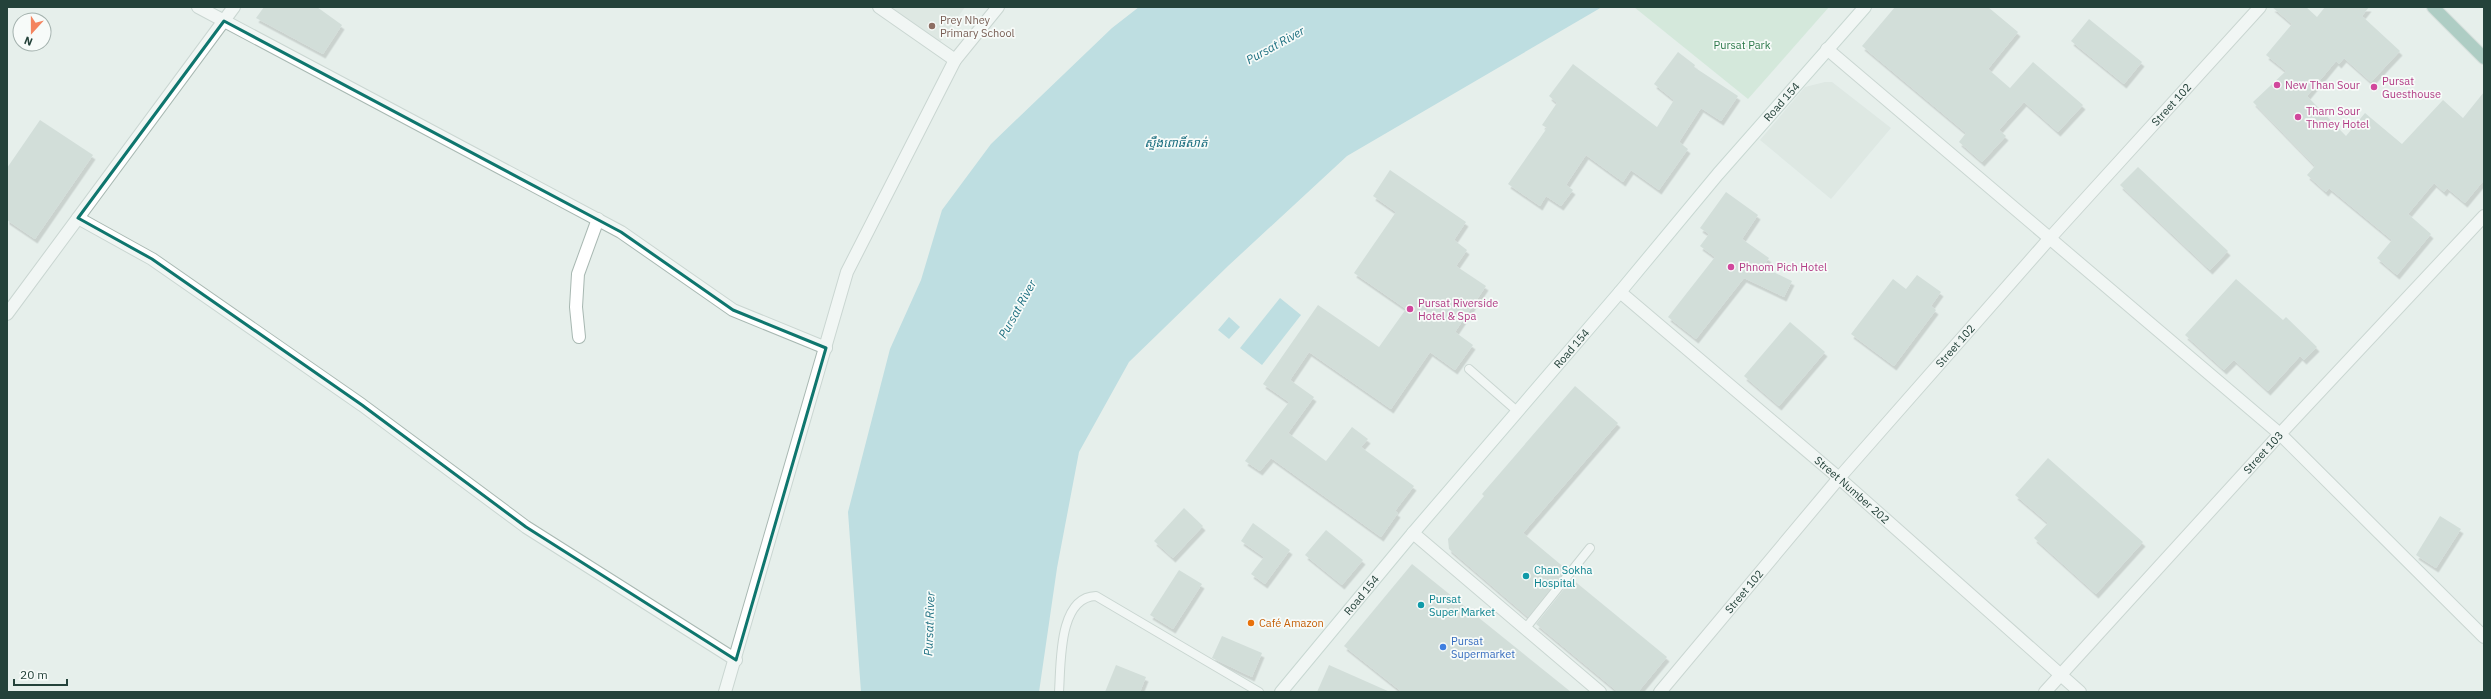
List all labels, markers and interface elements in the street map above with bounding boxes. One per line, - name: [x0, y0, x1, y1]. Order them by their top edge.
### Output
- north arrow: [12, 12, 52, 52]
- place label: Prey Nhey Primary School: [940, 13, 1015, 40]
- marker: Prey Nhey Primary School: [927, 21, 937, 31]
- water label: Pursat River: [1243, 23, 1307, 67]
- text: N: [22, 33, 35, 49]
- park label: Pursat Park: [1714, 38, 1771, 52]
- place label: Pursat Guesthouse: [2382, 74, 2441, 101]
- place label: New Than Sour: [2285, 78, 2360, 92]
- street label: Road 154: [1761, 79, 1803, 124]
- street label: Street 102: [2148, 80, 2194, 129]
- marker: New Than Sour: [2272, 80, 2282, 90]
- marker: Pursat Guesthouse: [2369, 82, 2379, 92]
- place label: Tharn Sour Thmey Hotel: [2306, 104, 2369, 131]
- marker: Tharn Sour Thmey Hotel: [2293, 112, 2303, 122]
- water label: ស្ទឹងពោធិ៍សាត់: [1144, 135, 1209, 150]
- place label: Phnom Pich Hotel: [1739, 260, 1827, 274]
- marker: Phnom Pich Hotel: [1726, 262, 1736, 272]
- water label: Pursat River: [995, 277, 1039, 341]
- place label: Pursat Riverside Hotel & Spa: [1418, 296, 1498, 323]
- marker: Pursat Riverside Hotel & Spa: [1405, 304, 1415, 314]
- street label: Street 102: [1933, 321, 1978, 370]
- street label: Road 154: [1551, 325, 1593, 371]
- street label: Street 103: [2240, 428, 2286, 477]
- street label: Street Number 202: [1812, 453, 1893, 527]
- place label: Chan Sokha Hospital: [1534, 563, 1592, 590]
- street label: Street 102: [1722, 567, 1766, 616]
- marker: Chan Sokha Hospital: [1521, 571, 1531, 581]
- street label: Road 154: [1341, 572, 1382, 618]
- water label: Pursat River: [920, 591, 938, 656]
- place label: Pursat Super Market: [1429, 592, 1495, 619]
- marker: Pursat Super Market: [1416, 600, 1426, 610]
- place label: Café Amazon: [1259, 616, 1324, 630]
- marker: Café Amazon: [1246, 618, 1256, 628]
- place label: Pursat Supermarket: [1451, 634, 1515, 661]
- marker: Pursat Supermarket: [1438, 642, 1448, 652]
- scale bar: [14, 661, 67, 687]
- text: 20 m: [20, 667, 48, 682]

